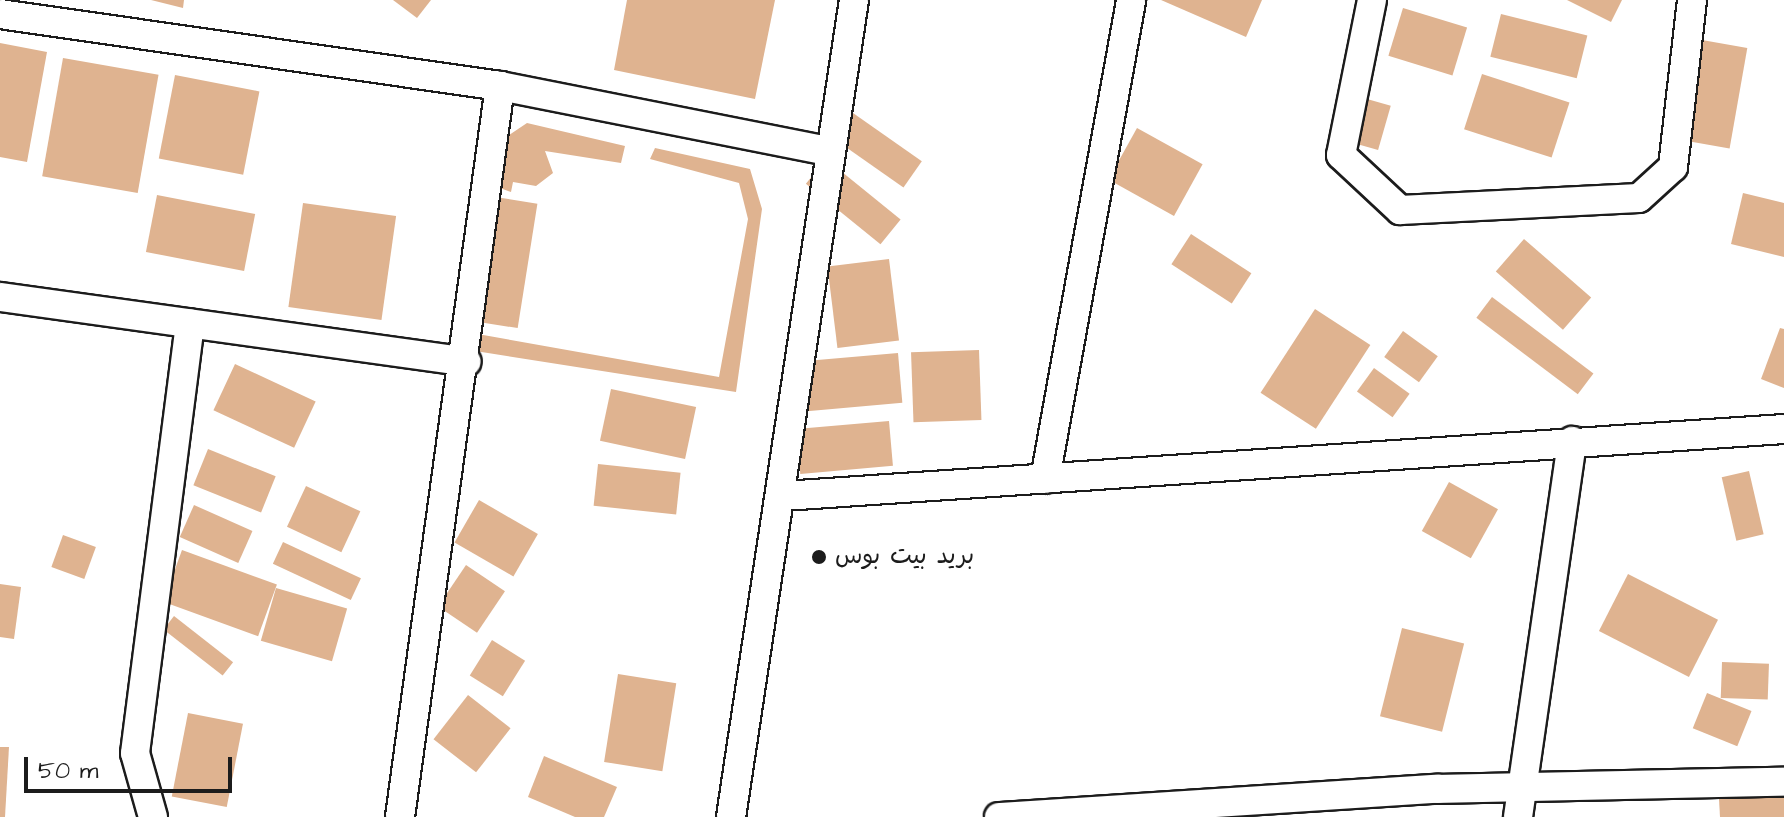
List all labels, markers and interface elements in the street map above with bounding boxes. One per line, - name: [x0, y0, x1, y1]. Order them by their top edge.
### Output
- place label: بريد بيت بوس: [835, 543, 974, 571]
- marker: بريد بيت بوس: [810, 548, 828, 566]
- scale bar: [28, 741, 236, 791]
- text: 50 m: [38, 754, 98, 788]

